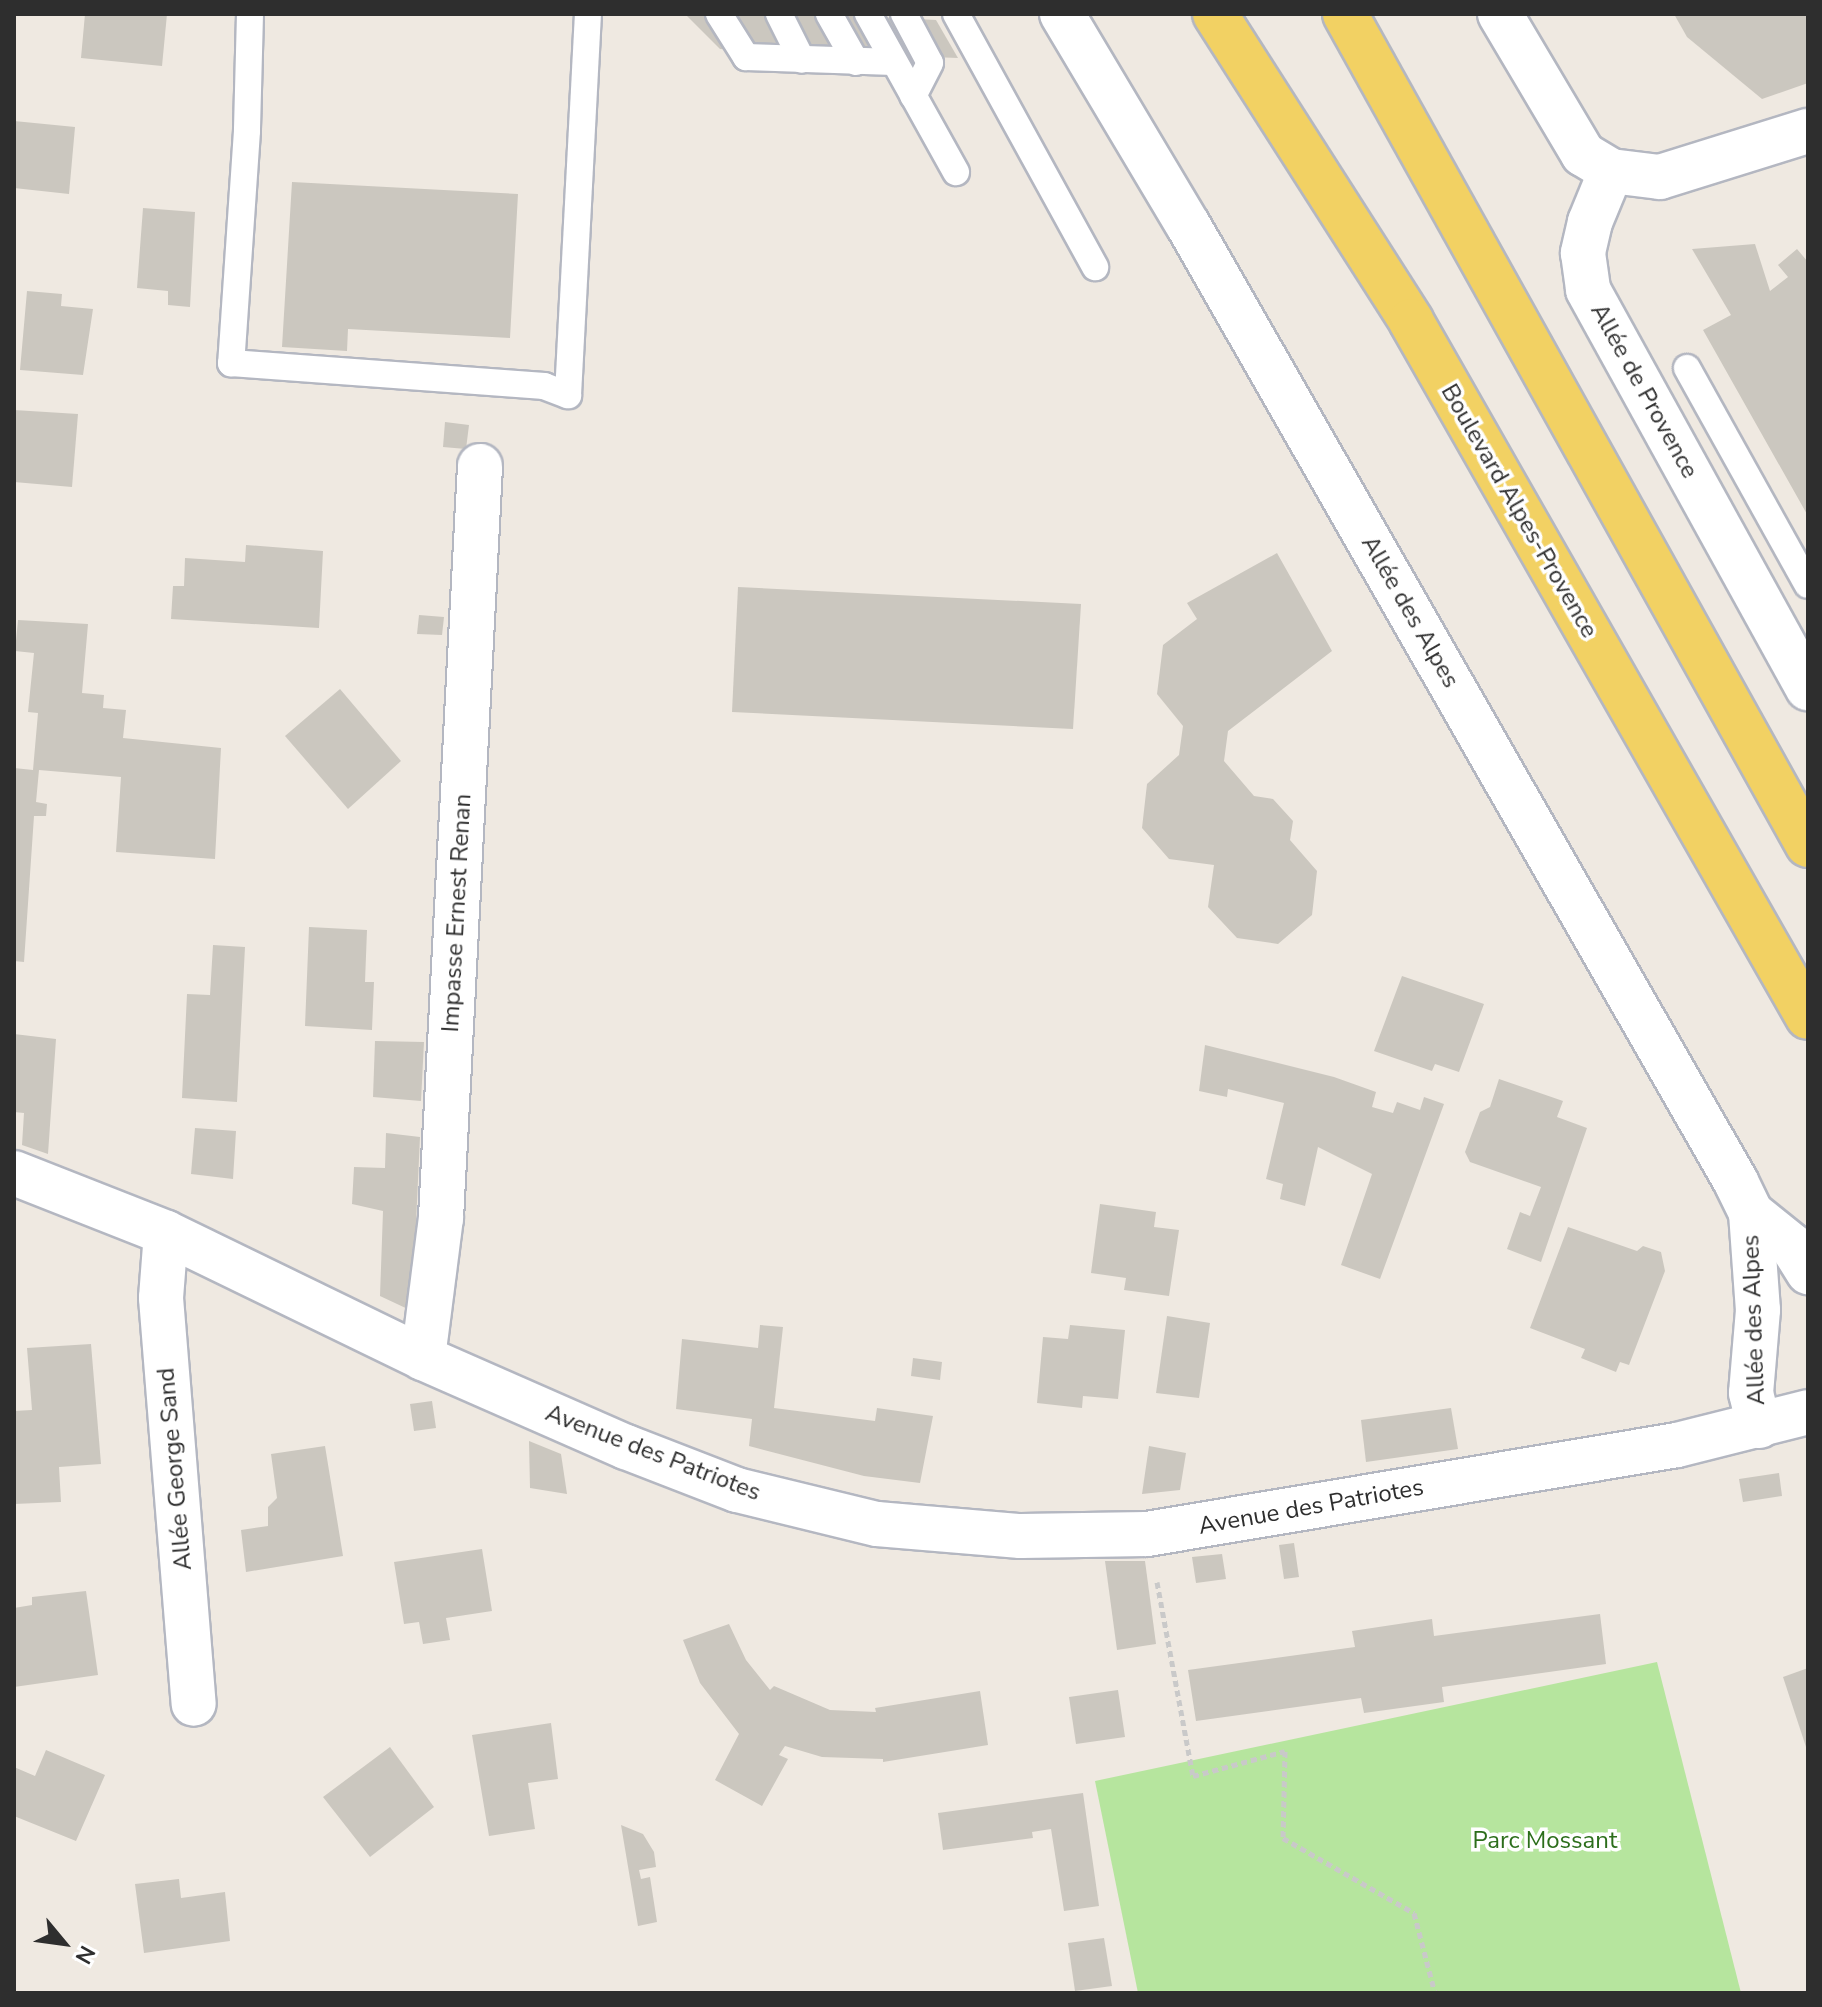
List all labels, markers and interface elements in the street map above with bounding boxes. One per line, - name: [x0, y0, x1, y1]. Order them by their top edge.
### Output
- street label: Allée de Provence: [1584, 299, 1704, 483]
- street label: Boulevard Alpes-Provence: [1435, 379, 1603, 643]
- street label: Allée des Alpes: [1355, 531, 1465, 693]
- street label: Impasse Ernest Renan: [436, 793, 478, 1033]
- street label: Allée des Alpes: [1737, 1234, 1771, 1406]
- street label: Allée George Sand: [152, 1366, 198, 1572]
- street label: Avenue des Patriotes: [541, 1399, 765, 1507]
- street label: Avenue des Patriotes: [1196, 1473, 1426, 1541]
- park label: Parc Mossant: [1473, 1827, 1617, 1855]
- north arrow: [24, 1903, 104, 1983]
- text: N: [68, 1940, 102, 1969]

